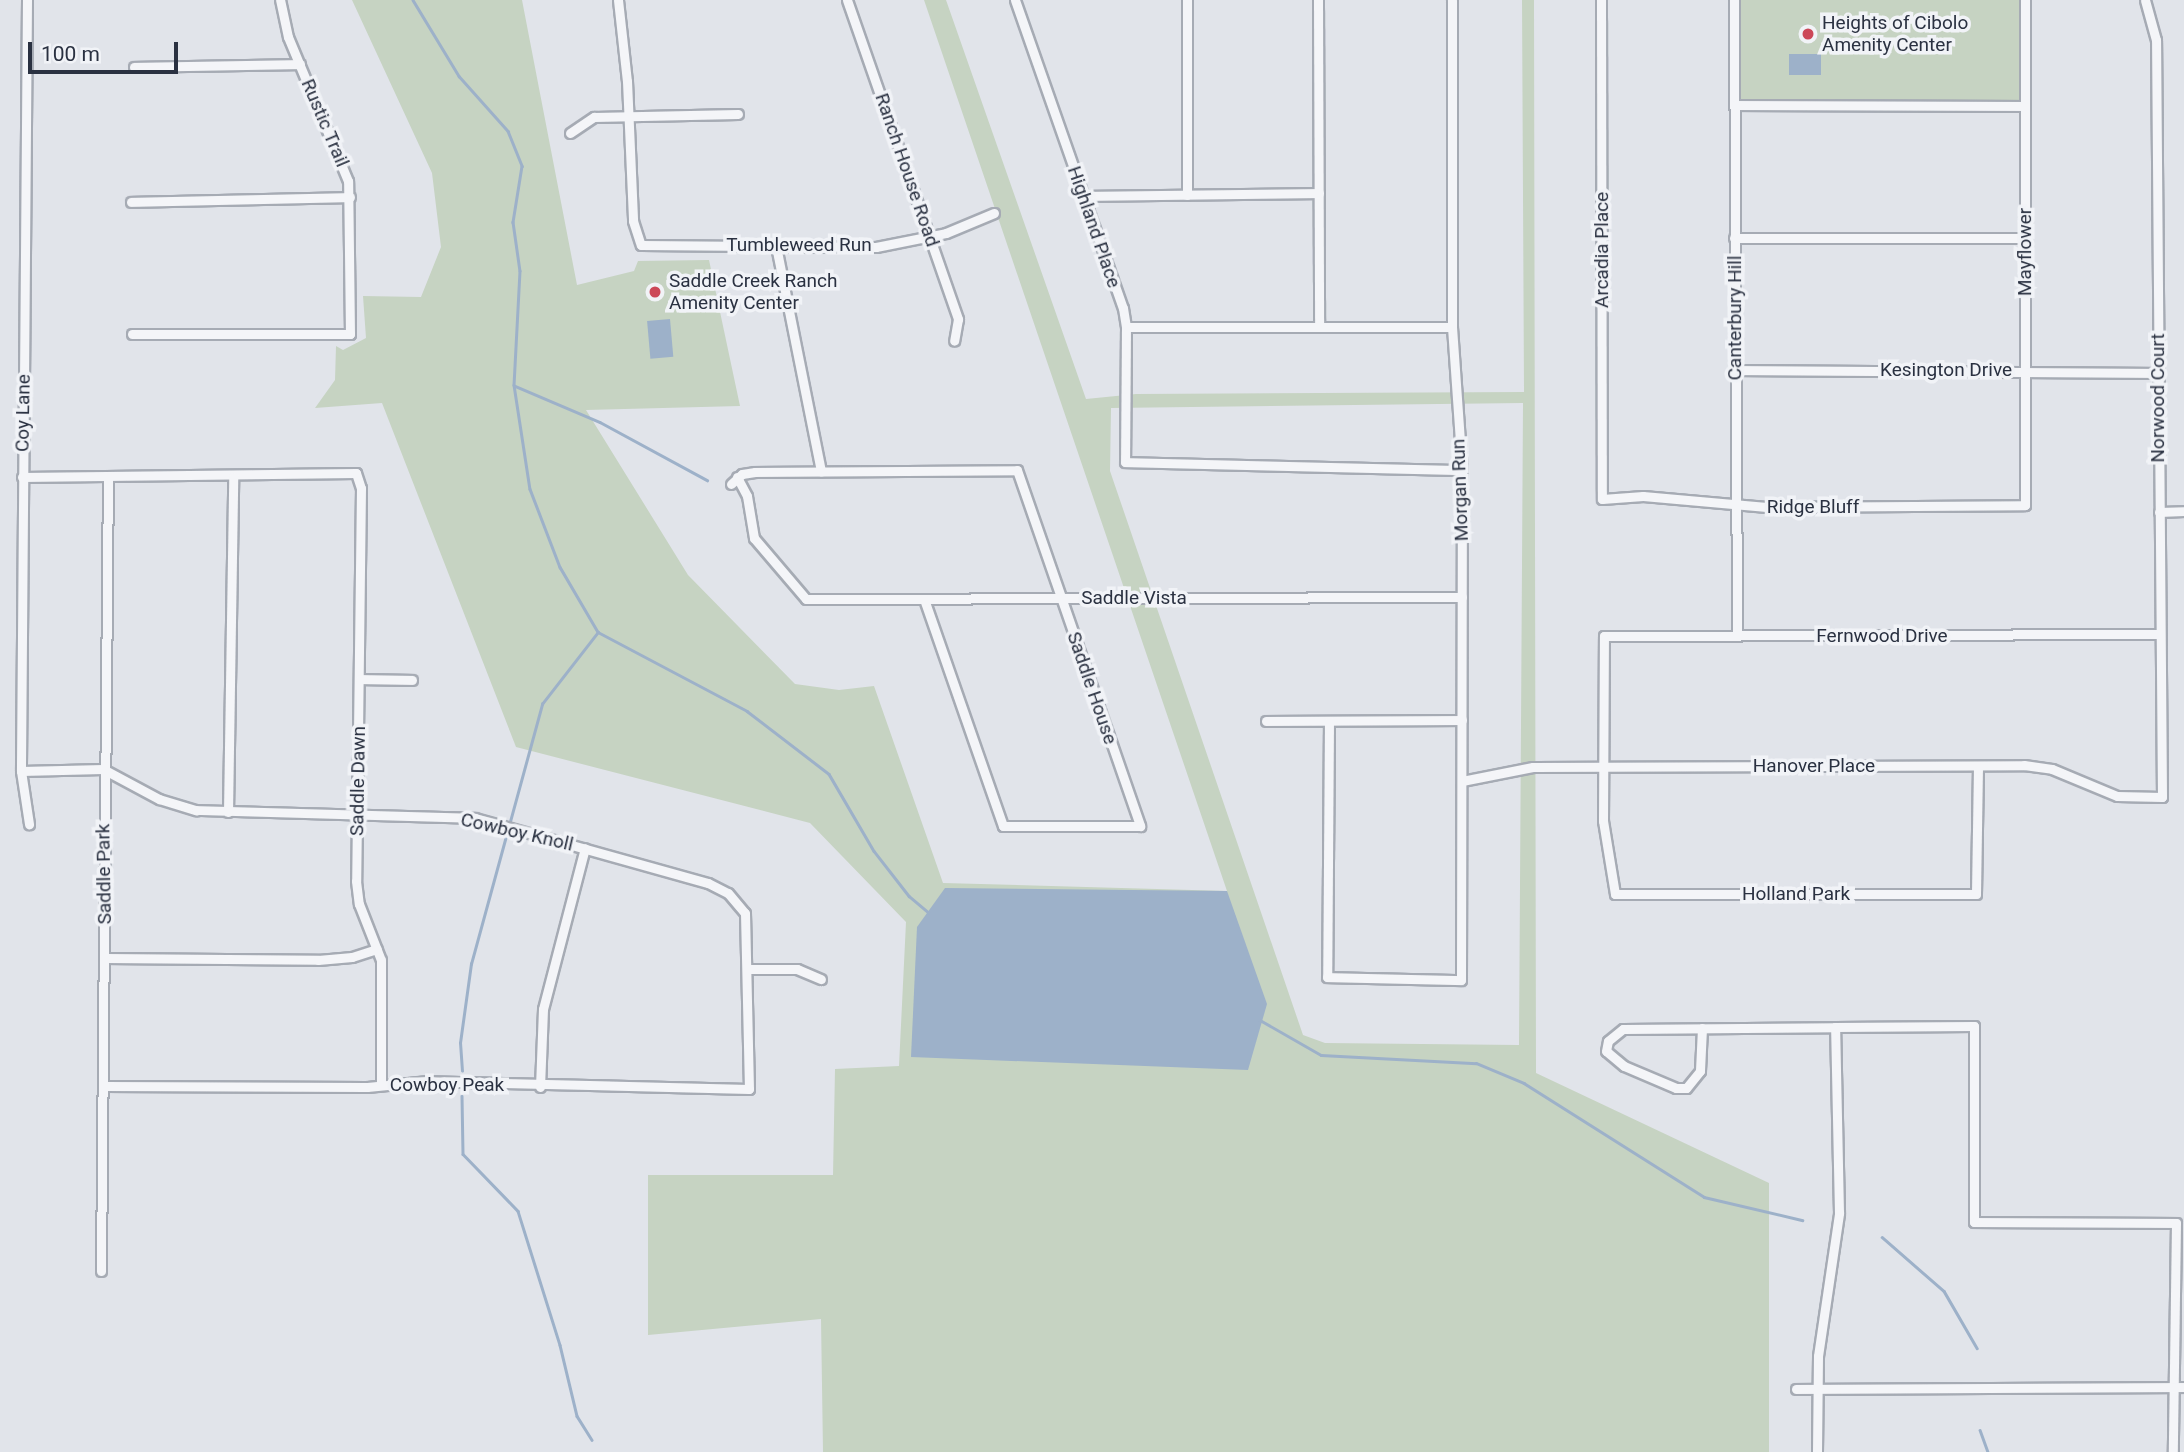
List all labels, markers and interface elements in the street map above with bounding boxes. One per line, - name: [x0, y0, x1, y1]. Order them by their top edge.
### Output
- place label: Heights of Cibolo Amenity Center: [1822, 12, 1968, 56]
- marker: Heights of Cibolo Amenity Center: [1800, 26, 1816, 42]
- scale bar: [32, 28, 182, 72]
- text: 100 m: [41, 42, 100, 66]
- street label: Rustic Trail: [296, 75, 354, 171]
- street label: Ranch House Road: [870, 90, 944, 250]
- street label: Highland Place: [1063, 163, 1125, 291]
- street label: Arcadia Place: [1591, 192, 1613, 308]
- street label: Mayflower: [2014, 208, 2036, 296]
- street label: Tumbleweed Run: [726, 234, 872, 256]
- street label: Canterbury Hill: [1724, 256, 1746, 380]
- place label: Saddle Creek Ranch Amenity Center: [669, 270, 838, 314]
- marker: Saddle Creek Ranch Amenity Center: [647, 284, 663, 300]
- street label: Norwood Court: [2147, 333, 2169, 463]
- street label: Kesington Drive: [1880, 359, 2012, 381]
- street label: Coy Lane: [11, 374, 35, 452]
- street label: Morgan Run: [1447, 438, 1473, 542]
- street label: Ridge Bluff: [1767, 496, 1859, 518]
- street label: Saddle Vista: [1081, 587, 1187, 609]
- street label: Fernwood Drive: [1816, 625, 1948, 647]
- street label: Saddle House: [1062, 629, 1122, 747]
- street label: Saddle Dawn: [346, 726, 370, 836]
- street label: Hanover Place: [1753, 755, 1875, 777]
- street label: Cowboy Knoll: [458, 808, 576, 856]
- street label: Saddle Park: [92, 823, 116, 925]
- street label: Holland Park: [1742, 883, 1850, 905]
- street label: Cowboy Peak: [390, 1074, 504, 1096]

